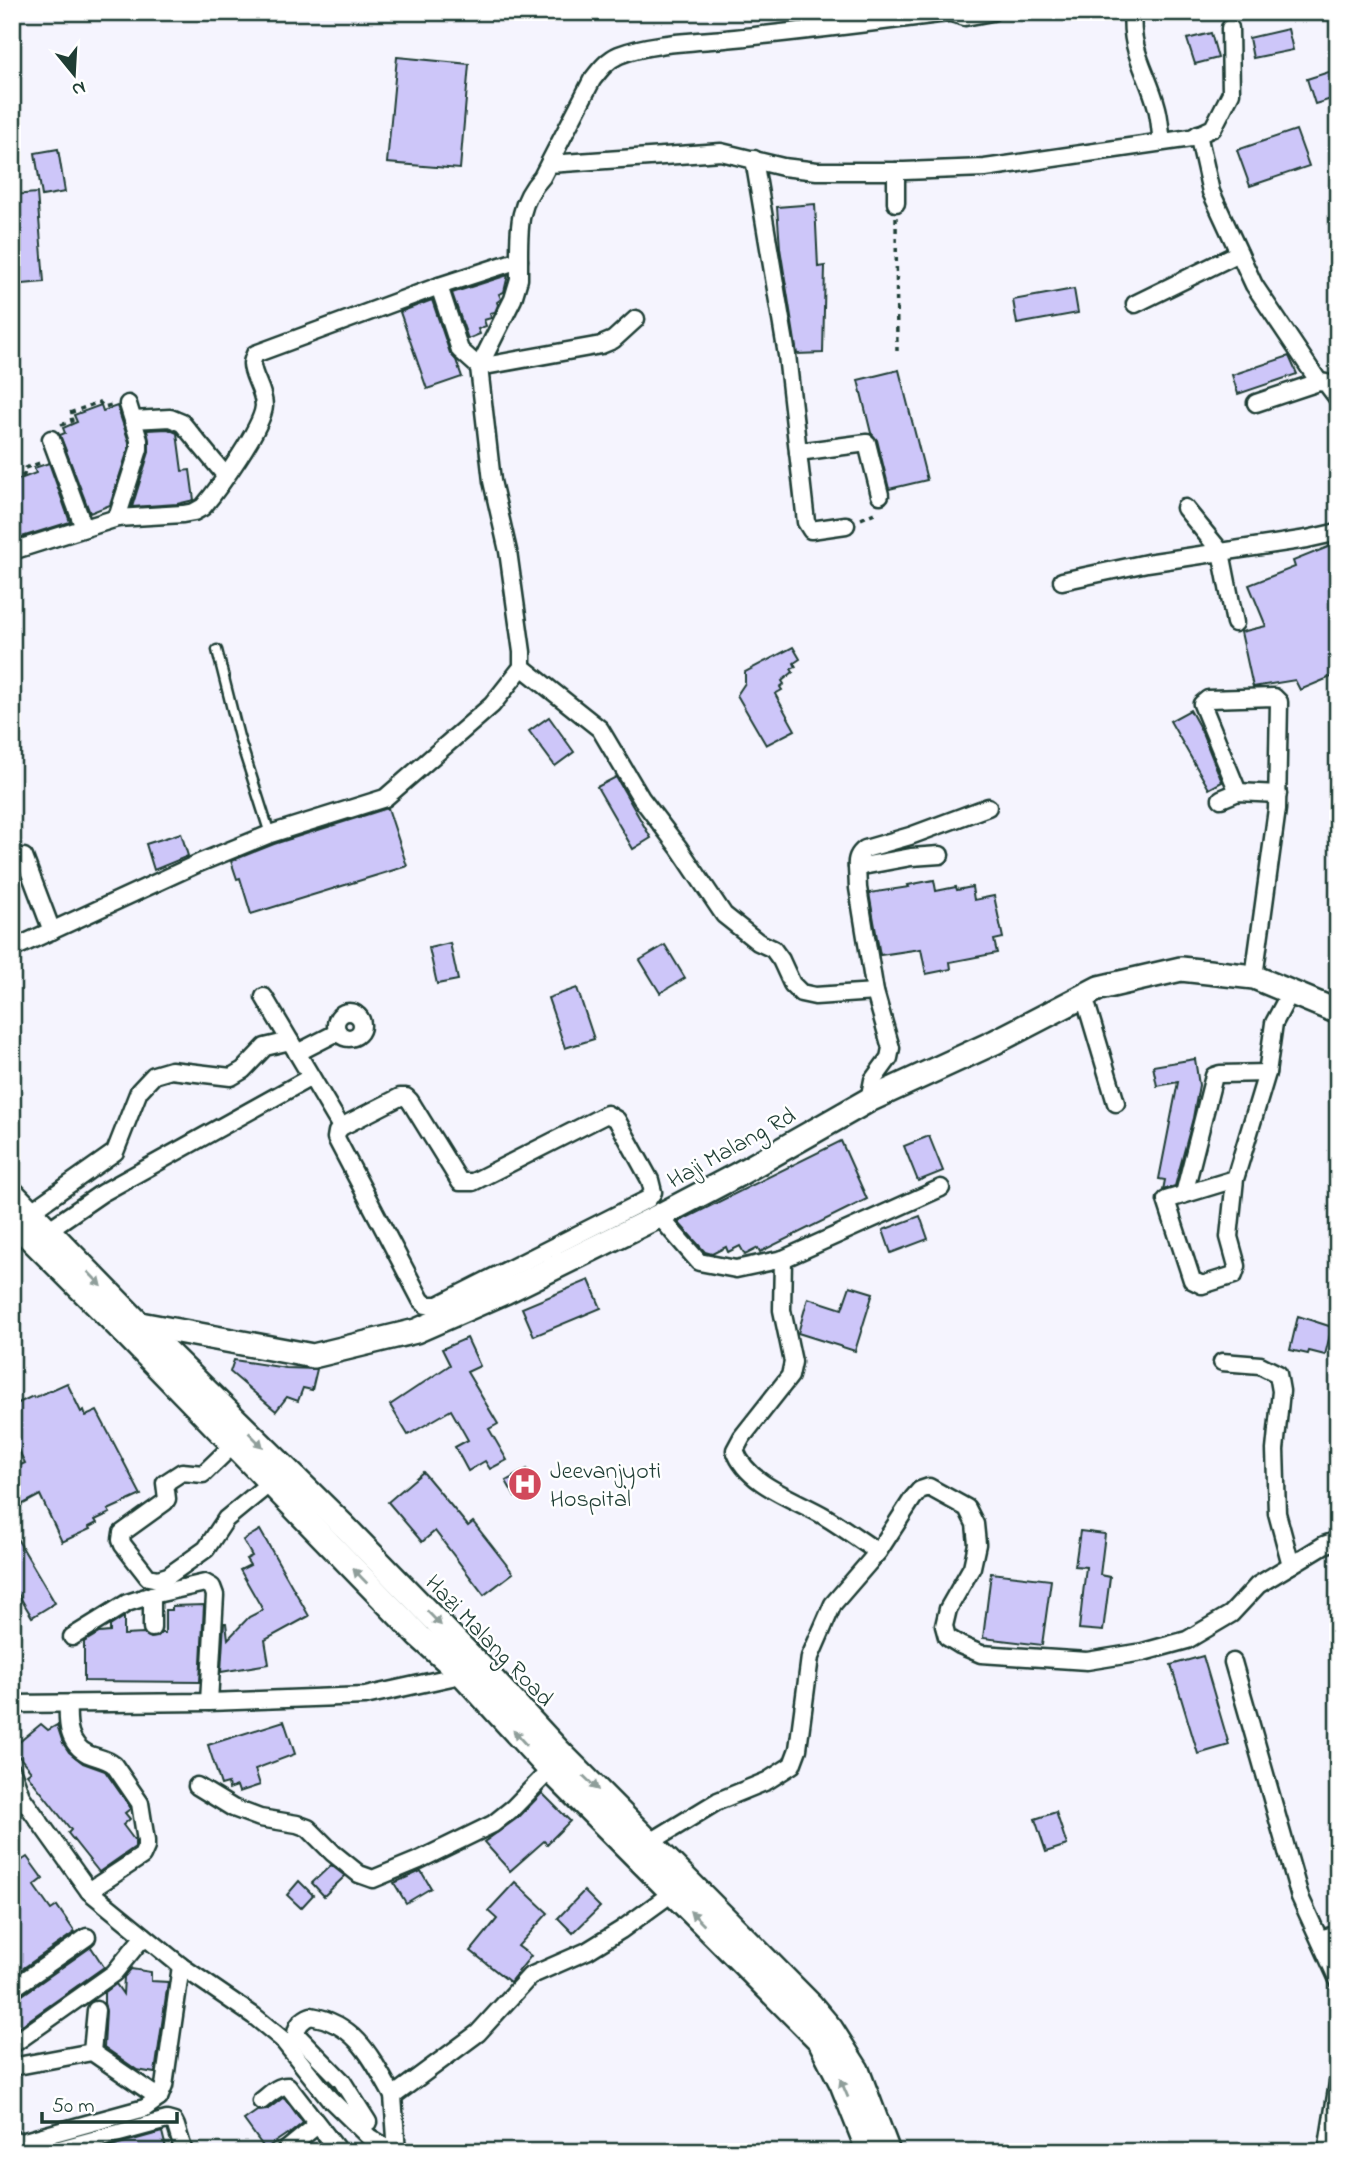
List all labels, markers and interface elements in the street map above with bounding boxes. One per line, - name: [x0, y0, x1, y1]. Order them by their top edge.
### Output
- north arrow: [38, 38, 108, 108]
- text: N: [68, 73, 89, 103]
- street label: Haji Malang Rd: [662, 1099, 803, 1199]
- one-way arrow: [87, 1270, 103, 1287]
- one-way arrow: [247, 1431, 264, 1447]
- place label: Jeevanjyoti Hospital: [550, 1455, 661, 1518]
- hospital icon: Jeevanjyoti Hospital: [506, 1465, 544, 1503]
- street label: Hazi Malang Road: [416, 1567, 561, 1716]
- one-way arrow: [352, 1568, 369, 1585]
- one-way arrow: [425, 1610, 442, 1627]
- one-way arrow: [512, 1729, 528, 1747]
- one-way arrow: [582, 1774, 599, 1790]
- one-way arrow: [689, 1910, 706, 1926]
- one-way arrow: [838, 2078, 849, 2099]
- scale bar: [42, 2080, 177, 2124]
- text: 50 m: [52, 2092, 95, 2122]

